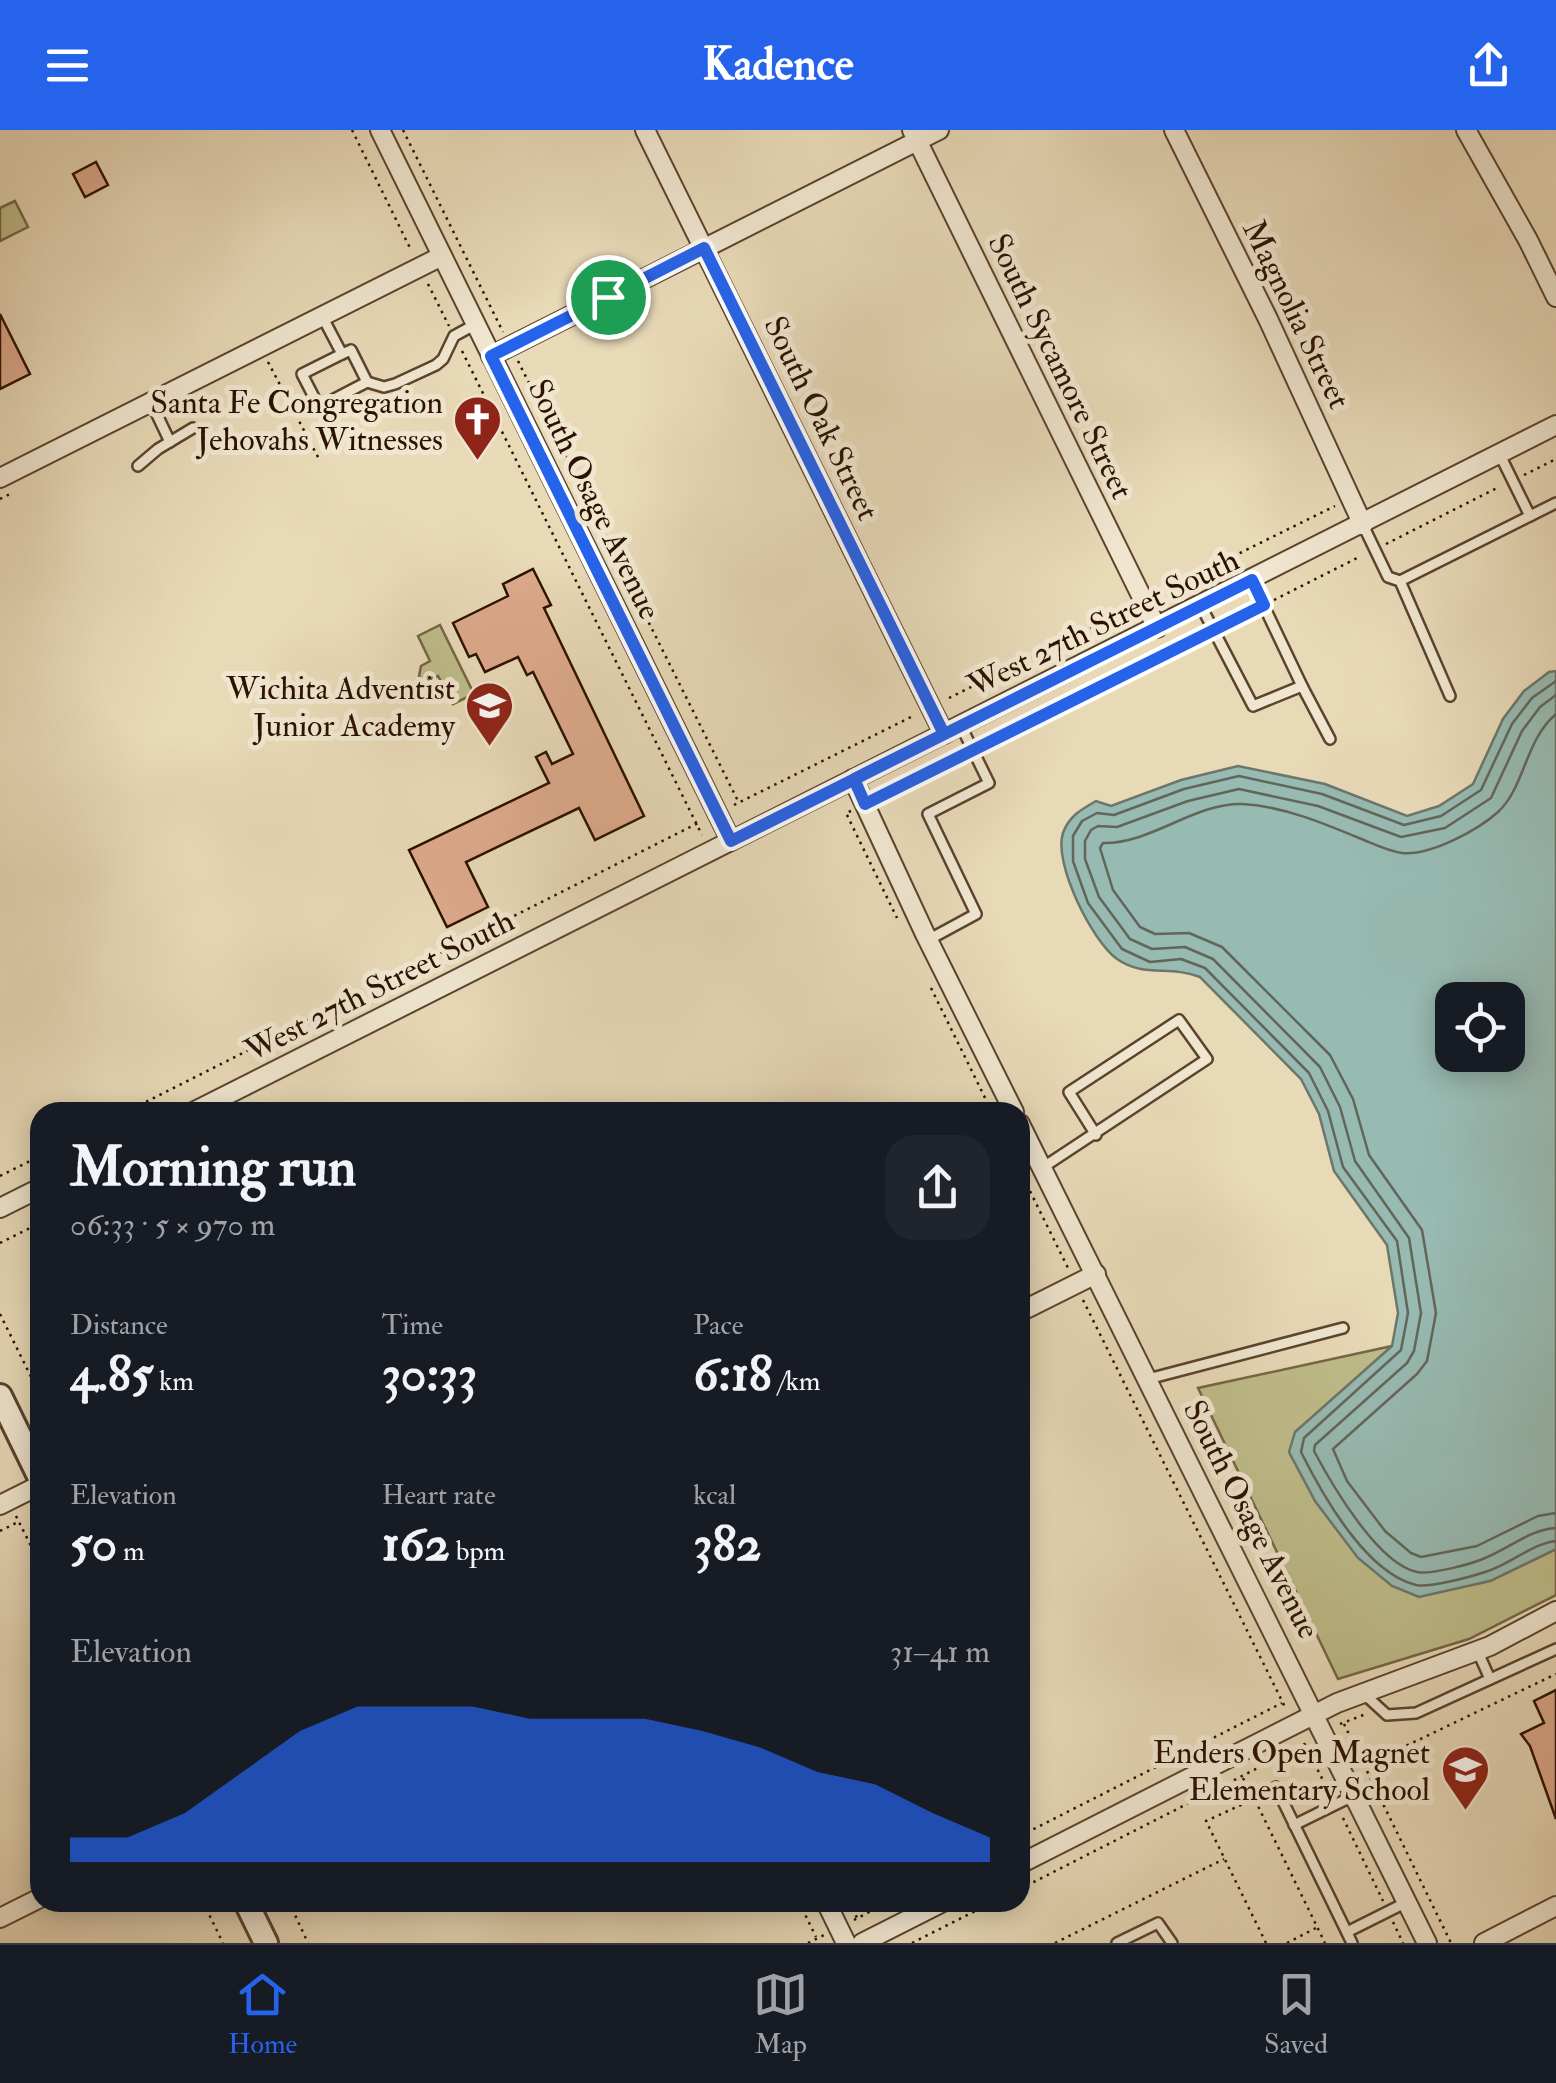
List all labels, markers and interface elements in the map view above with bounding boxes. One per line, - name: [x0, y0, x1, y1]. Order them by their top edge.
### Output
- text: Kadence: [703, 37, 853, 93]
- icon: menu: [40, 38, 95, 93]
- icon: share: [1461, 38, 1516, 93]
- street label: Magnolia Street: [1233, 214, 1359, 415]
- street label: South Sycamore Street: [979, 227, 1142, 506]
- pin: [566, 255, 651, 340]
- icon: arrive: [581, 270, 636, 325]
- street label: South Oak Street: [754, 310, 888, 527]
- street label: South Osage Avenue: [519, 373, 670, 626]
- place label: Santa Fe Congregation Jehovahs Witnesses: [150, 383, 443, 460]
- church icon: Santa Fe Congregation Jehovahs Witnesses: [452, 394, 504, 462]
- street label: West 27th Street South: [961, 540, 1246, 706]
- place label: Wichita Adventist Junior Academy: [225, 669, 456, 746]
- school or university icon: Wichita Adventist Junior Academy: [464, 680, 516, 748]
- street label: West 27th Street South: [237, 901, 521, 1071]
- map controls: [1435, 982, 1525, 1072]
- button: locate: [1435, 982, 1525, 1072]
- text: Morning run: [70, 1133, 356, 1202]
- button: share: [885, 1135, 990, 1240]
- text: 06:33 · 5 × 970 m: [70, 1205, 275, 1245]
- text: Distance: [70, 1308, 168, 1343]
- text: Time: [382, 1308, 443, 1343]
- text: Pace: [693, 1308, 744, 1343]
- text: 4.85: [70, 1343, 153, 1406]
- text: 30:33: [382, 1343, 477, 1406]
- text: 6:18: [693, 1343, 772, 1406]
- text: km: [153, 1364, 194, 1399]
- text: /km: [772, 1364, 820, 1399]
- street label: South Osage Avenue: [1174, 1394, 1328, 1645]
- text: Elevation: [70, 1478, 177, 1513]
- text: Heart rate: [382, 1478, 496, 1513]
- text: kcal: [693, 1478, 736, 1513]
- text: 50: [70, 1513, 117, 1576]
- text: 162: [382, 1513, 450, 1576]
- text: 382: [693, 1513, 761, 1576]
- text: m: [117, 1534, 145, 1569]
- text: bpm: [450, 1534, 505, 1569]
- text: Elevation: [70, 1632, 192, 1672]
- text: 31–41 m: [890, 1632, 990, 1672]
- place label: Enders Open Magnet Elementary School: [1153, 1733, 1430, 1810]
- school or university icon: Enders Open Magnet Elementary School: [1439, 1744, 1491, 1812]
- tab: Home: [228, 1967, 297, 2062]
- tab: Map: [753, 1967, 808, 2062]
- tab: Saved: [1264, 1967, 1328, 2062]

